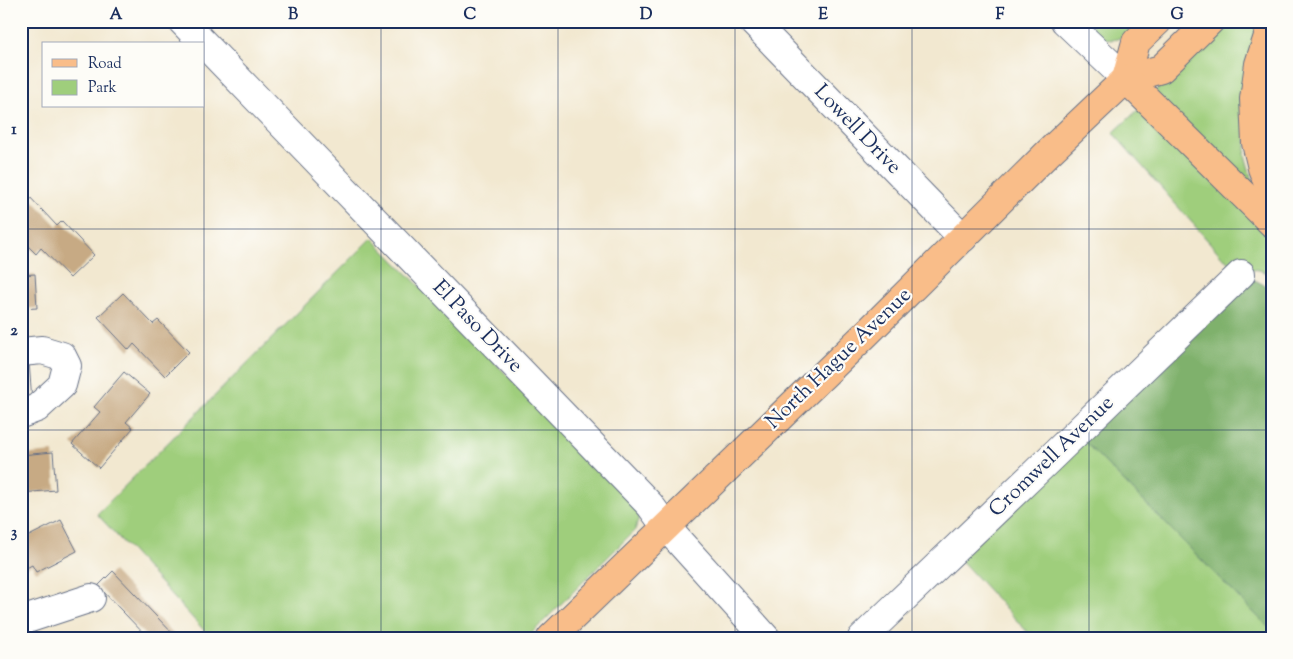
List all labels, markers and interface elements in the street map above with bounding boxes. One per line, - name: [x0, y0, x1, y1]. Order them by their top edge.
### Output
- text: A: [110, 4, 123, 27]
- text: B: [288, 4, 298, 27]
- text: C: [464, 4, 477, 27]
- text: D: [640, 4, 653, 27]
- text: E: [818, 4, 828, 27]
- text: F: [996, 4, 1005, 27]
- text: G: [1170, 4, 1184, 27]
- legend: [42, 42, 205, 108]
- text: Road: [88, 54, 122, 75]
- text: Park: [88, 78, 117, 99]
- street label: Lowell Drive: [806, 78, 908, 182]
- text: 1: [11, 119, 17, 142]
- street label: El Paso Drive: [425, 274, 529, 380]
- street label: North Hague Avenue: [759, 281, 919, 437]
- text: 2: [10, 320, 18, 343]
- street label: Cromwell Avenue: [983, 389, 1121, 525]
- text: 3: [11, 522, 18, 545]

